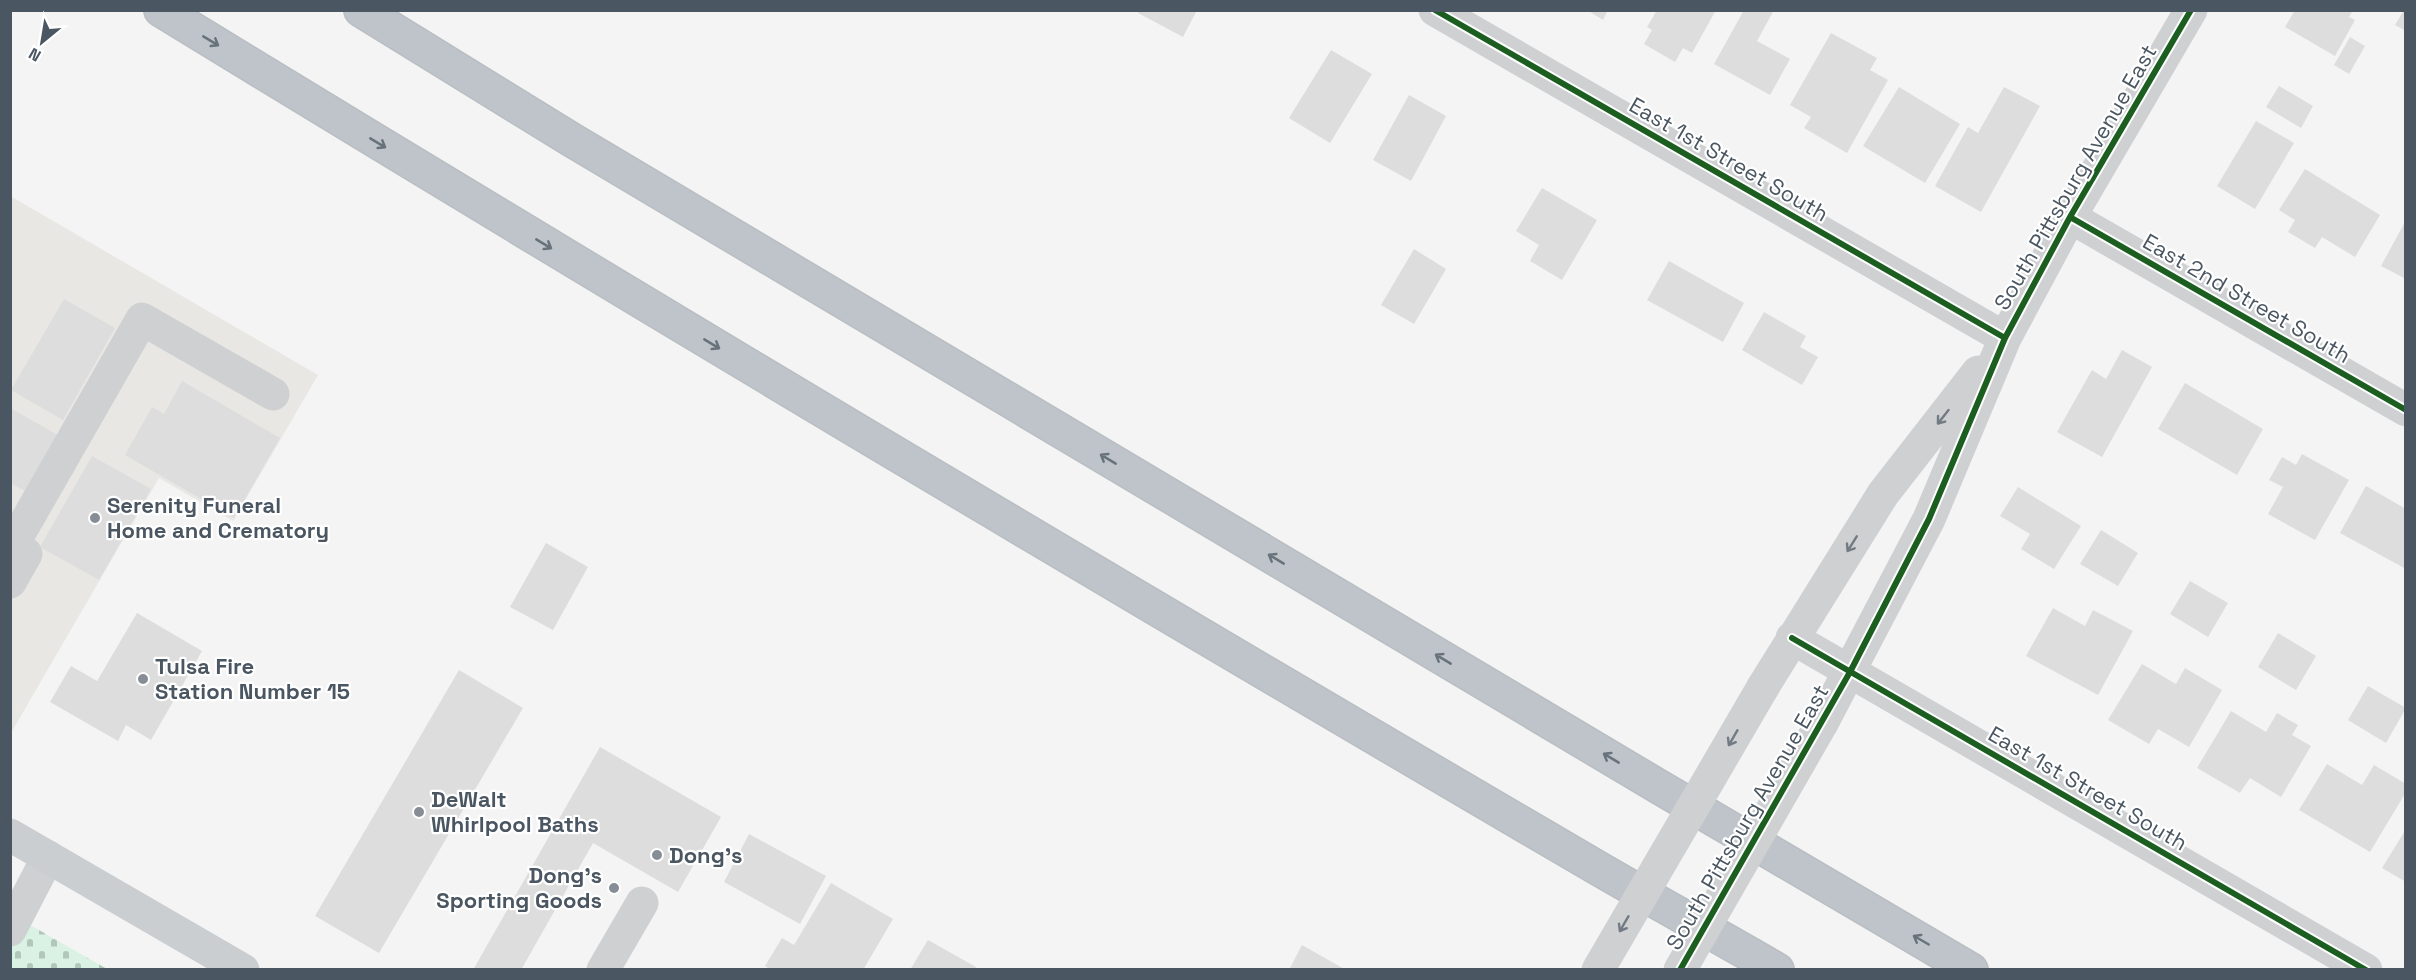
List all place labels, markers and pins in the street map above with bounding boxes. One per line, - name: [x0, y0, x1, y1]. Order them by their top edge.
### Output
- place label: Serenity Funeral Home and Crematory: [107, 491, 329, 544]
- marker: Serenity Funeral Home and Crematory: [88, 511, 102, 525]
- place label: Tulsa Fire Station Number 15: [155, 652, 350, 705]
- marker: Tulsa Fire Station Number 15: [136, 672, 150, 686]
- place label: DeWalt Whirlpool Baths: [431, 785, 599, 838]
- marker: DeWalt Whirlpool Baths: [412, 805, 426, 819]
- place label: Dong's: [669, 841, 742, 869]
- marker: Dong's: [650, 848, 664, 862]
- place label: Dong's Sporting Goods: [436, 861, 602, 914]
- marker: Dong's Sporting Goods: [607, 881, 621, 895]

